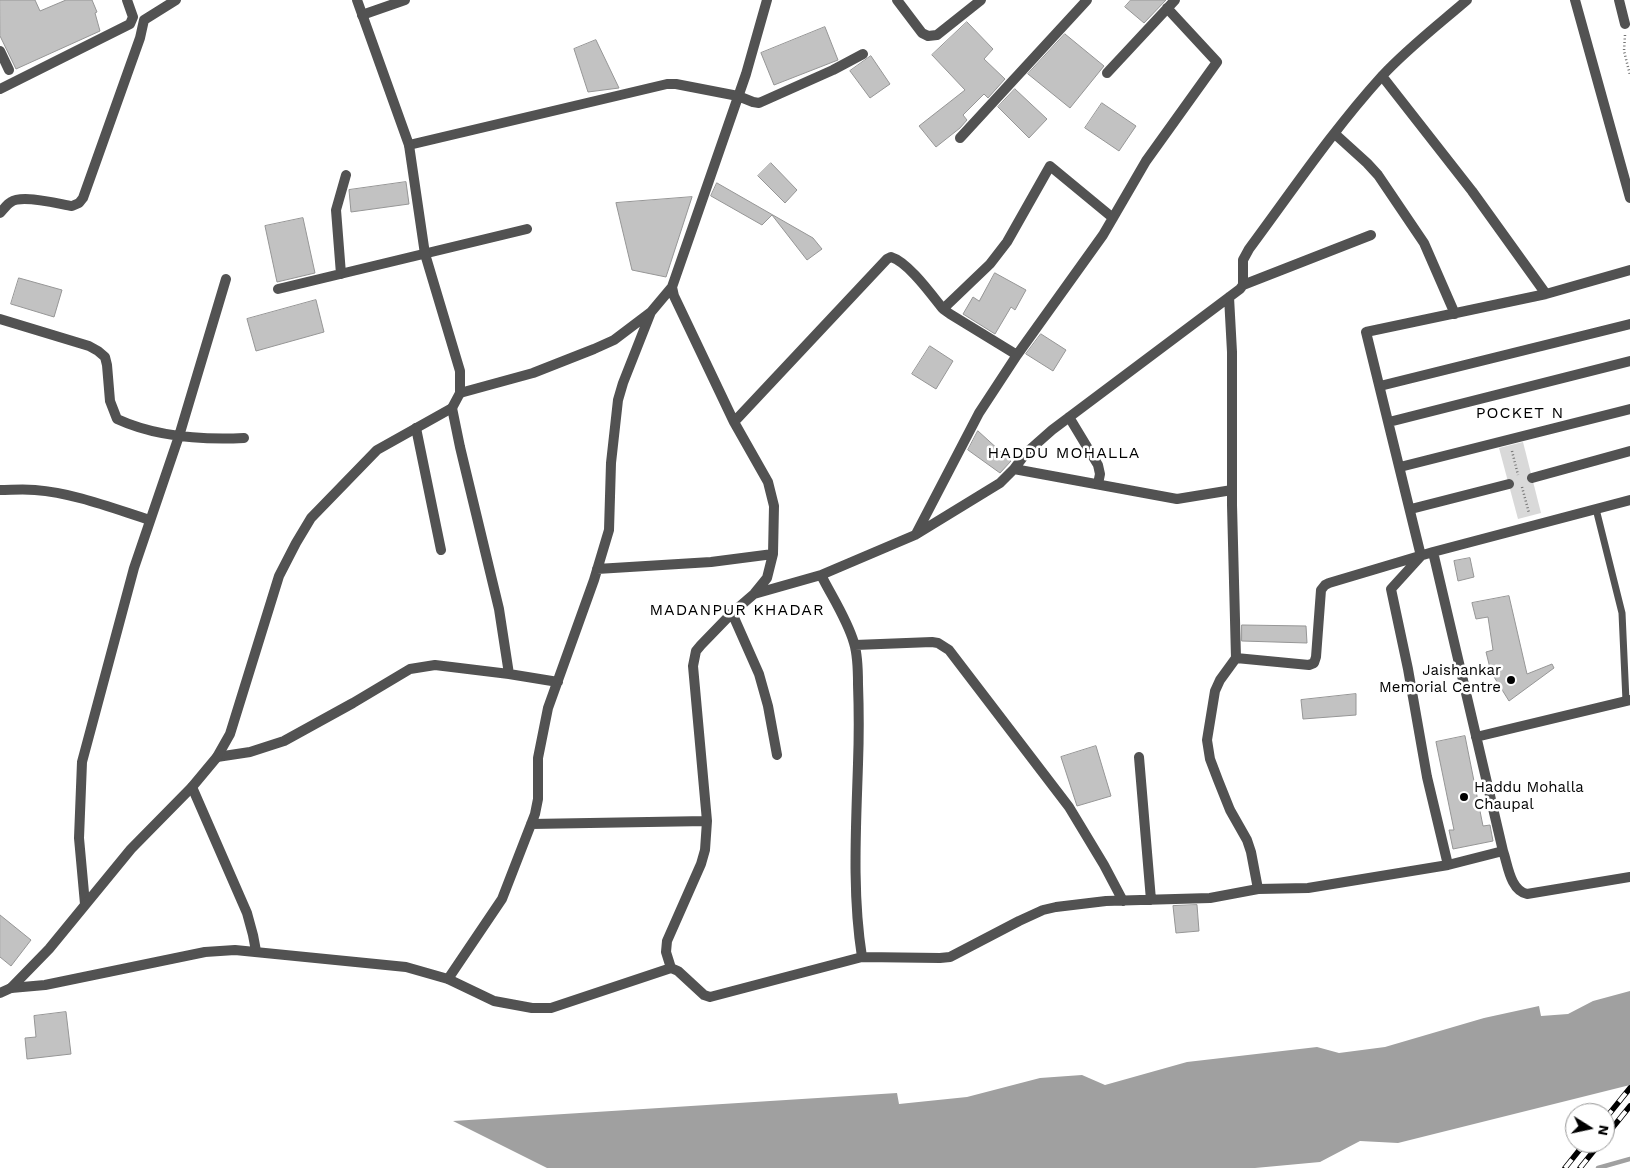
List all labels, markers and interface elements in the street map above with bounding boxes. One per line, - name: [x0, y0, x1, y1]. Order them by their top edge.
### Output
- district label: POCKET N: [1475, 403, 1565, 423]
- district label: HADDU MOHALLA: [986, 443, 1142, 463]
- district label: MADANPUR KHADAR: [648, 600, 826, 620]
- place label: Jaishankar Memorial Centre: [1379, 662, 1501, 697]
- marker: Jaishankar Memorial Centre: [1505, 674, 1517, 686]
- place label: Haddu Mohalla Chaupal: [1474, 779, 1584, 814]
- marker: Haddu Mohalla Chaupal: [1458, 791, 1470, 803]
- north arrow: [1565, 1103, 1615, 1153]
- text: N: [1595, 1124, 1613, 1137]

